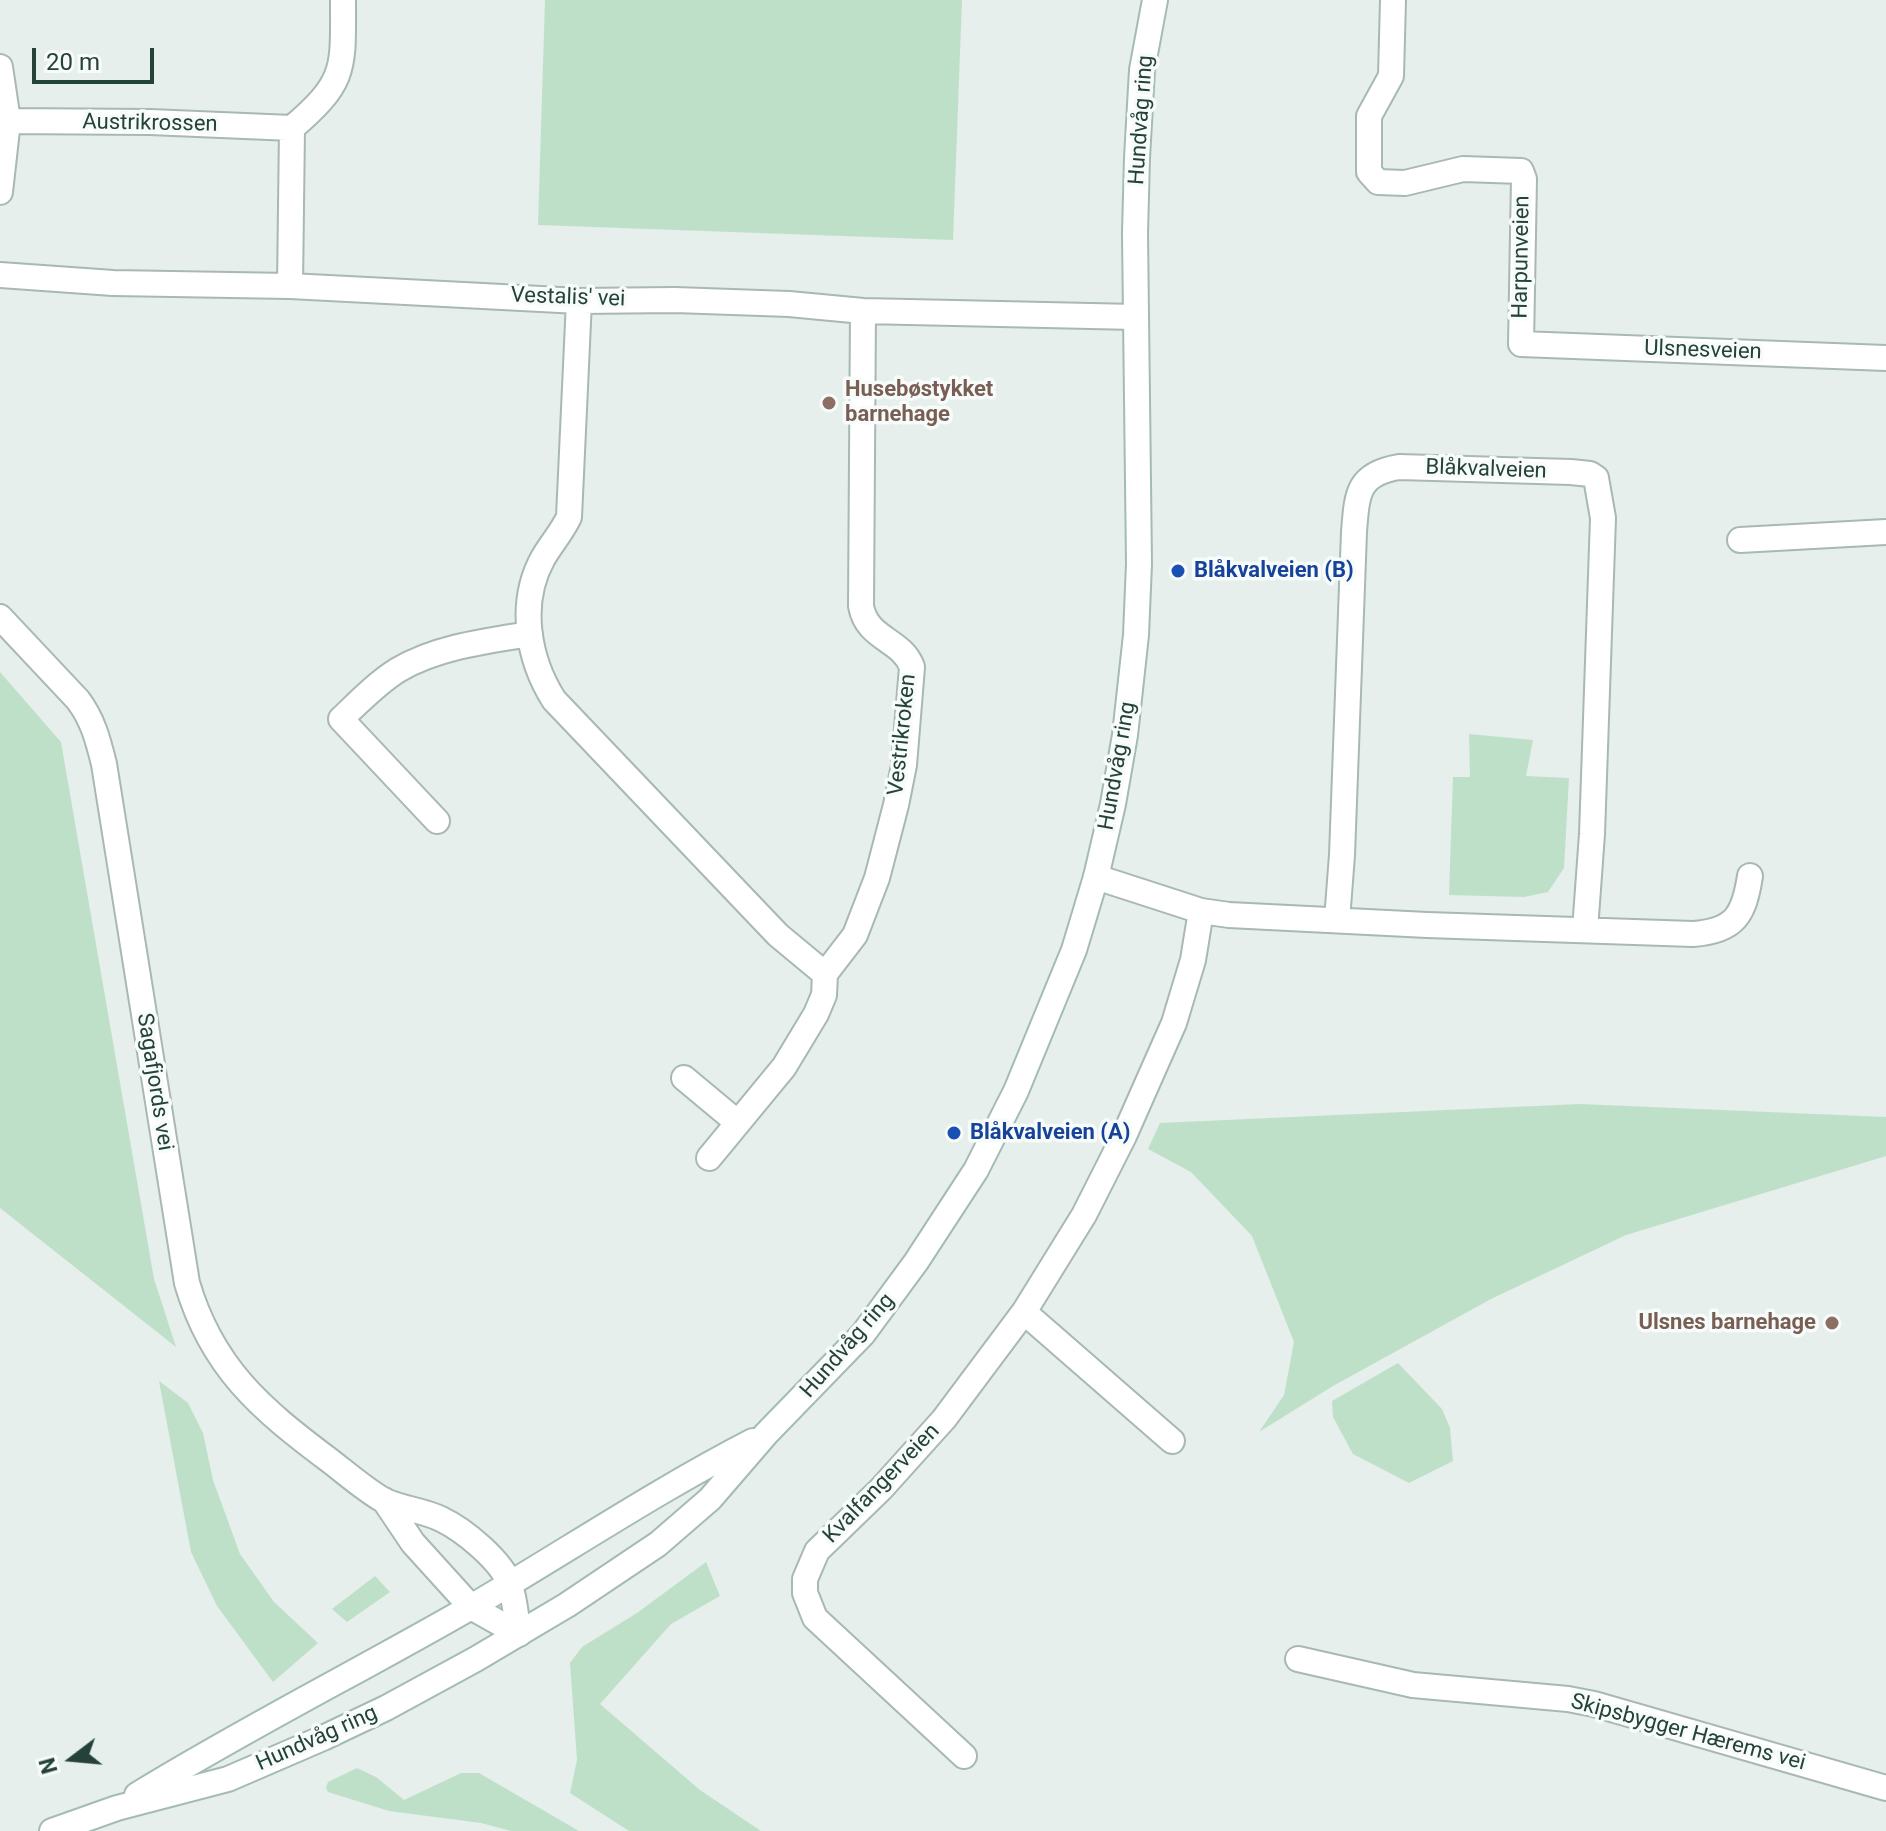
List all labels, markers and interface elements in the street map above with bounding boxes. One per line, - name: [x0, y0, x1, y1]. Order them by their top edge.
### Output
- scale bar: [36, 32, 158, 82]
- text: 20 m: [46, 48, 100, 76]
- street label: Hundvåg ring: [1124, 54, 1160, 186]
- street label: Austrikrossen: [82, 110, 218, 138]
- street label: Harpunveien: [1508, 195, 1536, 319]
- street label: Vestalis' vei: [510, 283, 626, 313]
- street label: Ulsnesveien: [1644, 336, 1762, 366]
- place label: Husebøstykket barnehage: [845, 377, 993, 428]
- marker: Husebøstykket barnehage: [820, 394, 838, 412]
- street label: Blåkvalveien: [1425, 455, 1547, 485]
- place label: Blåkvalveien (B): [1194, 558, 1354, 584]
- marker: Blåkvalveien (B): [1169, 562, 1187, 580]
- street label: Vestrikroken: [883, 673, 923, 797]
- street label: Hundvåg ring: [1094, 700, 1142, 832]
- street label: Sagafjords vei: [130, 1011, 178, 1153]
- place label: Blåkvalveien (A): [970, 1120, 1131, 1146]
- marker: Blåkvalveien (A): [945, 1124, 963, 1142]
- street label: Hundvåg ring: [795, 1288, 901, 1404]
- place label: Ulsnes barnehage: [1638, 1310, 1816, 1336]
- marker: Ulsnes barnehage: [1823, 1314, 1841, 1332]
- street label: Kvalfangerveien: [818, 1419, 946, 1549]
- street label: Skipsbygger Hærems vei: [1568, 1689, 1808, 1777]
- street label: Hundvåg ring: [252, 1701, 382, 1777]
- north arrow: [32, 1719, 112, 1799]
- text: N: [34, 1755, 63, 1777]

